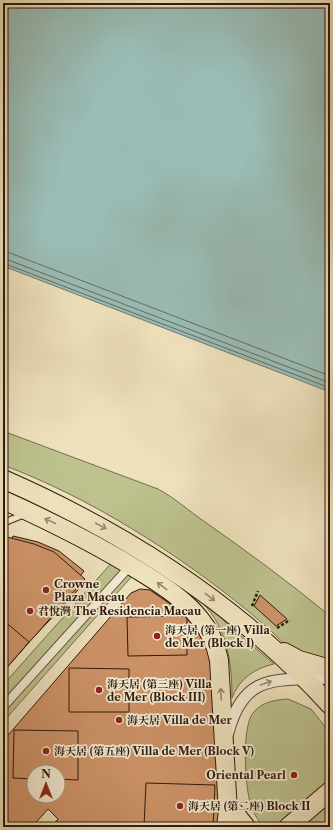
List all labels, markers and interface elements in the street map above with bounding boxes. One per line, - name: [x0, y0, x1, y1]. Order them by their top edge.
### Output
- one-way arrow: [44, 517, 56, 524]
- one-way arrow: [95, 523, 107, 530]
- place label: Crowne Plaza Macau: [54, 577, 125, 604]
- one-way arrow: [157, 582, 168, 590]
- marker: Crowne Plaza Macau: [41, 585, 51, 595]
- one-way arrow: [205, 592, 216, 601]
- place label: 君悅灣 The Residencia Macau: [38, 604, 202, 618]
- marker: 君悅灣 The Residencia Macau: [25, 606, 35, 616]
- place label: 海天居 (第一座) Villa de Mer (Block I): [165, 623, 270, 650]
- marker: 海天居 (第一座) Villa de Mer (Block I): [152, 631, 162, 641]
- place label: 海天居 (第三座) Villa de Mer (Block III): [107, 677, 212, 704]
- one-way arrow: [260, 679, 273, 686]
- marker: 海天居 (第三座) Villa de Mer (Block III): [94, 685, 104, 695]
- one-way arrow: [218, 688, 225, 701]
- place label: 海天居 Villa de Mer: [127, 713, 232, 727]
- marker: 海天居 Villa de Mer: [114, 715, 124, 725]
- place label: 海天居 (第五座) Villa de Mer (Block V): [54, 744, 255, 758]
- marker: 海天居 (第五座) Villa de Mer (Block V): [41, 746, 51, 756]
- north arrow: [26, 764, 66, 804]
- text: N: [41, 767, 51, 781]
- place label: Oriental Pearl: [206, 768, 286, 782]
- marker: Oriental Pearl: [289, 770, 299, 780]
- place label: 海天居 (第二座) Block II: [188, 799, 311, 813]
- marker: 海天居 (第二座) Block II: [175, 801, 185, 811]

